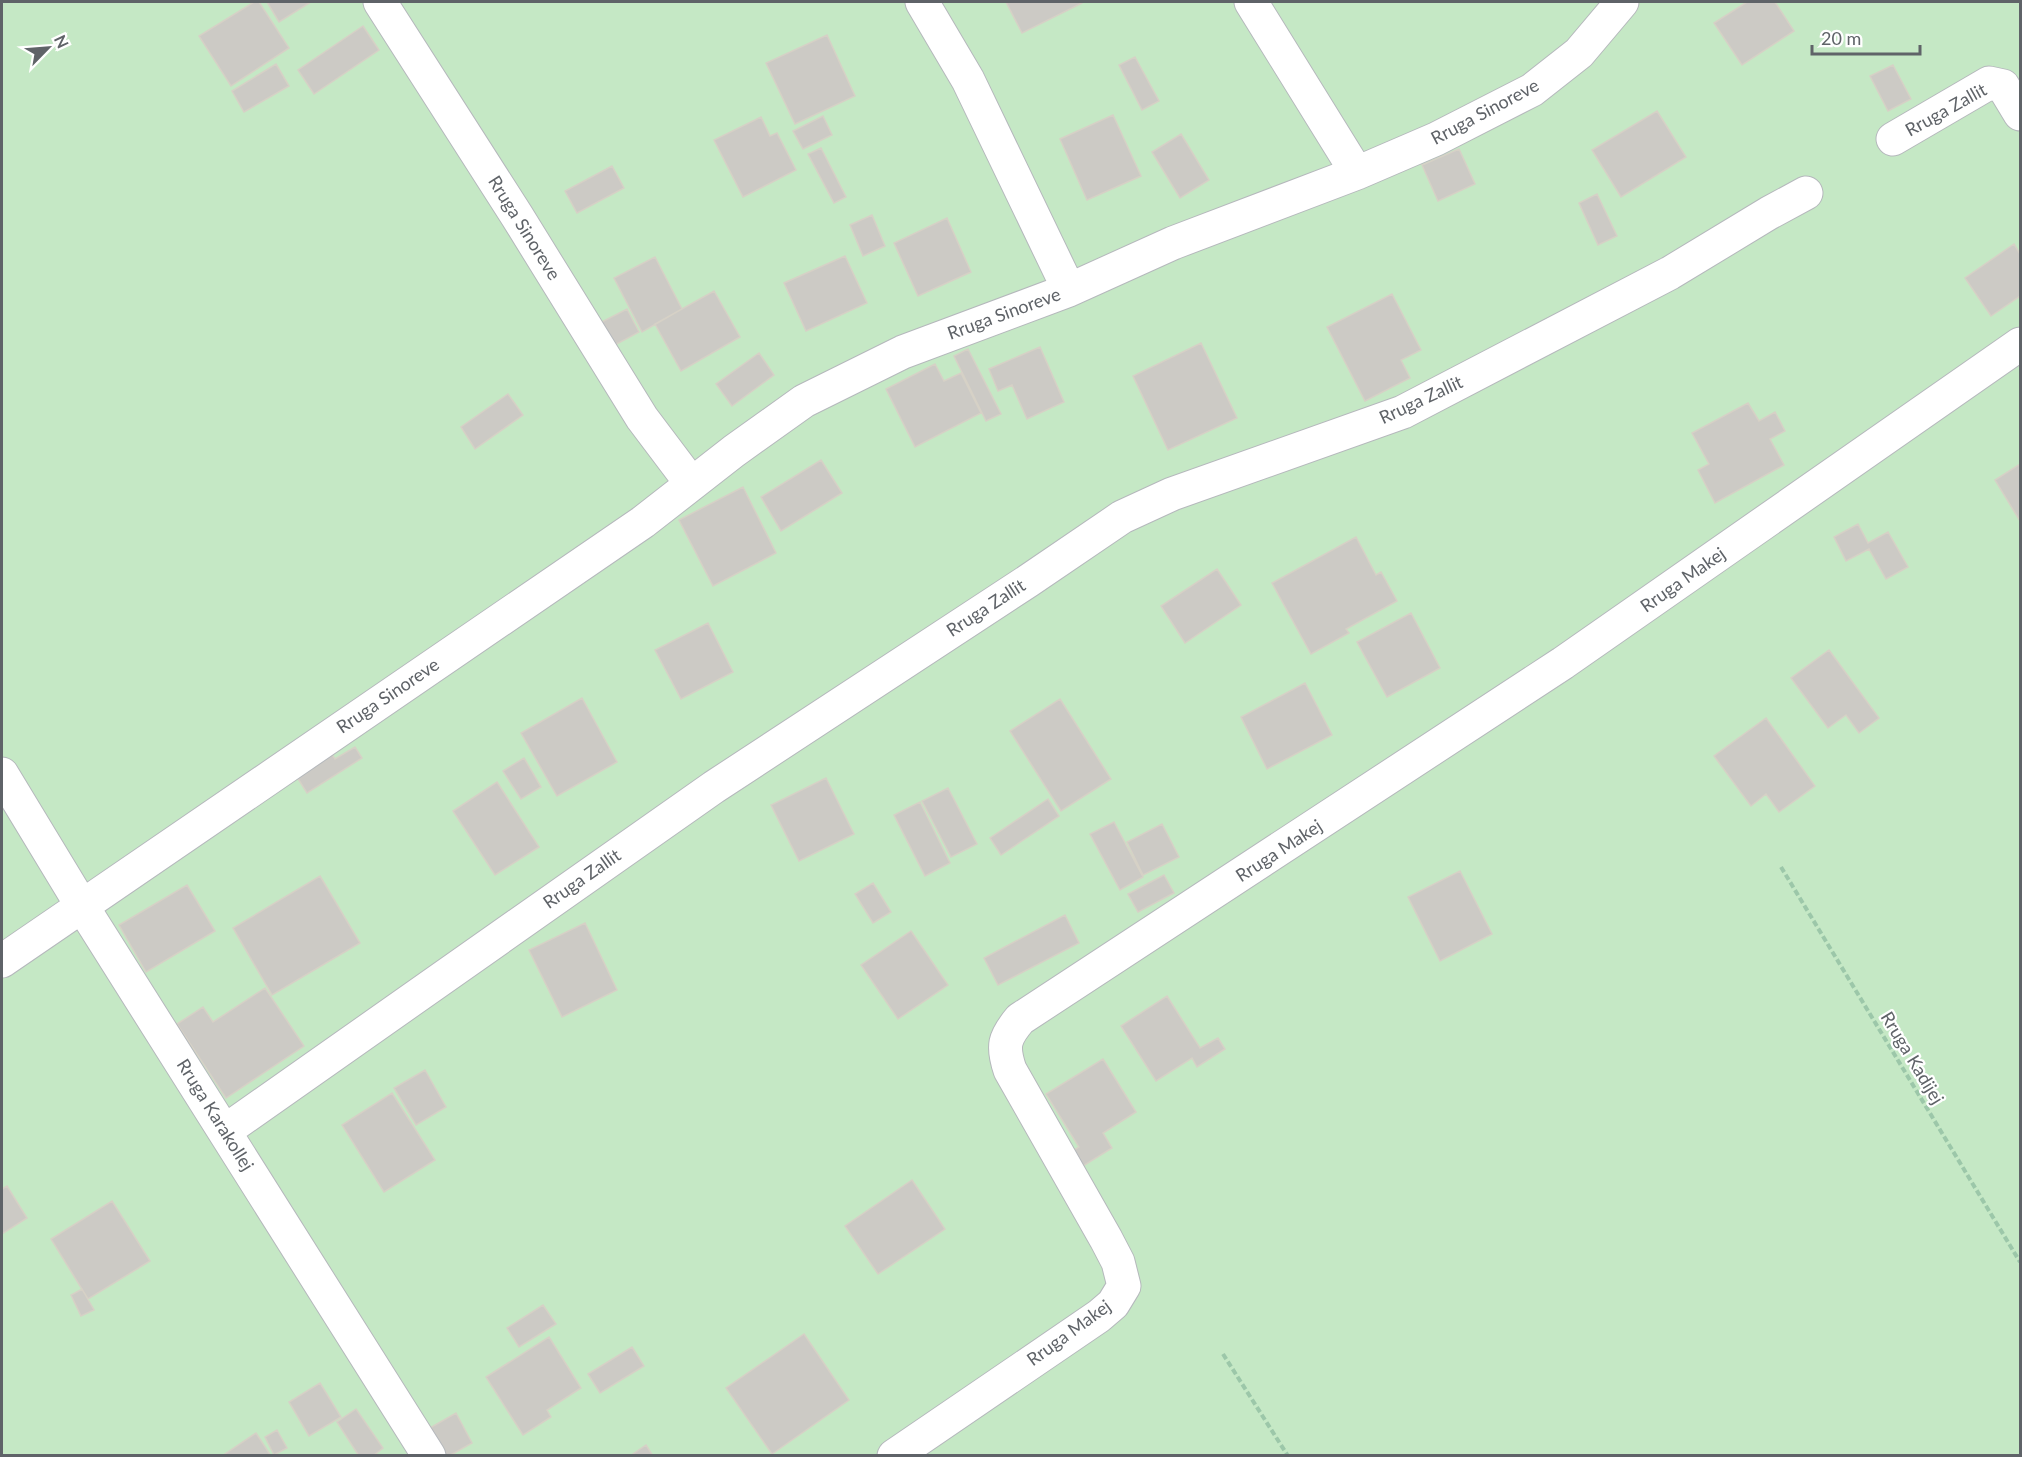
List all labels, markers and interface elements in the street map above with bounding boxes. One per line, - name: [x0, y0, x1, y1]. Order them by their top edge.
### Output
- north arrow: [18, 18, 78, 78]
- scale bar: [1812, 18, 1920, 56]
- text: 20 m: [1821, 27, 1861, 49]
- text: N: [51, 32, 73, 51]
- street label: Rruga Sinoreve: [1427, 73, 1542, 149]
- street label: Rruga Zallit: [1901, 78, 1991, 140]
- street label: Rruga Sinoreve: [484, 171, 566, 284]
- street label: Rruga Sinoreve: [944, 282, 1063, 344]
- street label: Rruga Zallit: [1375, 370, 1466, 428]
- street label: Rruga Makej: [1636, 542, 1729, 616]
- street label: Rruga Zallit: [942, 573, 1029, 641]
- street label: Rruga Sinoreve: [332, 653, 443, 738]
- street label: Rruga Makej: [1231, 814, 1326, 886]
- street label: Rruga Zallit: [538, 843, 625, 913]
- street label: Rruga Kadijej: [1877, 1007, 1949, 1108]
- street label: Rruga Karakollej: [173, 1054, 259, 1175]
- street label: Rruga Makej: [1022, 1294, 1115, 1370]

